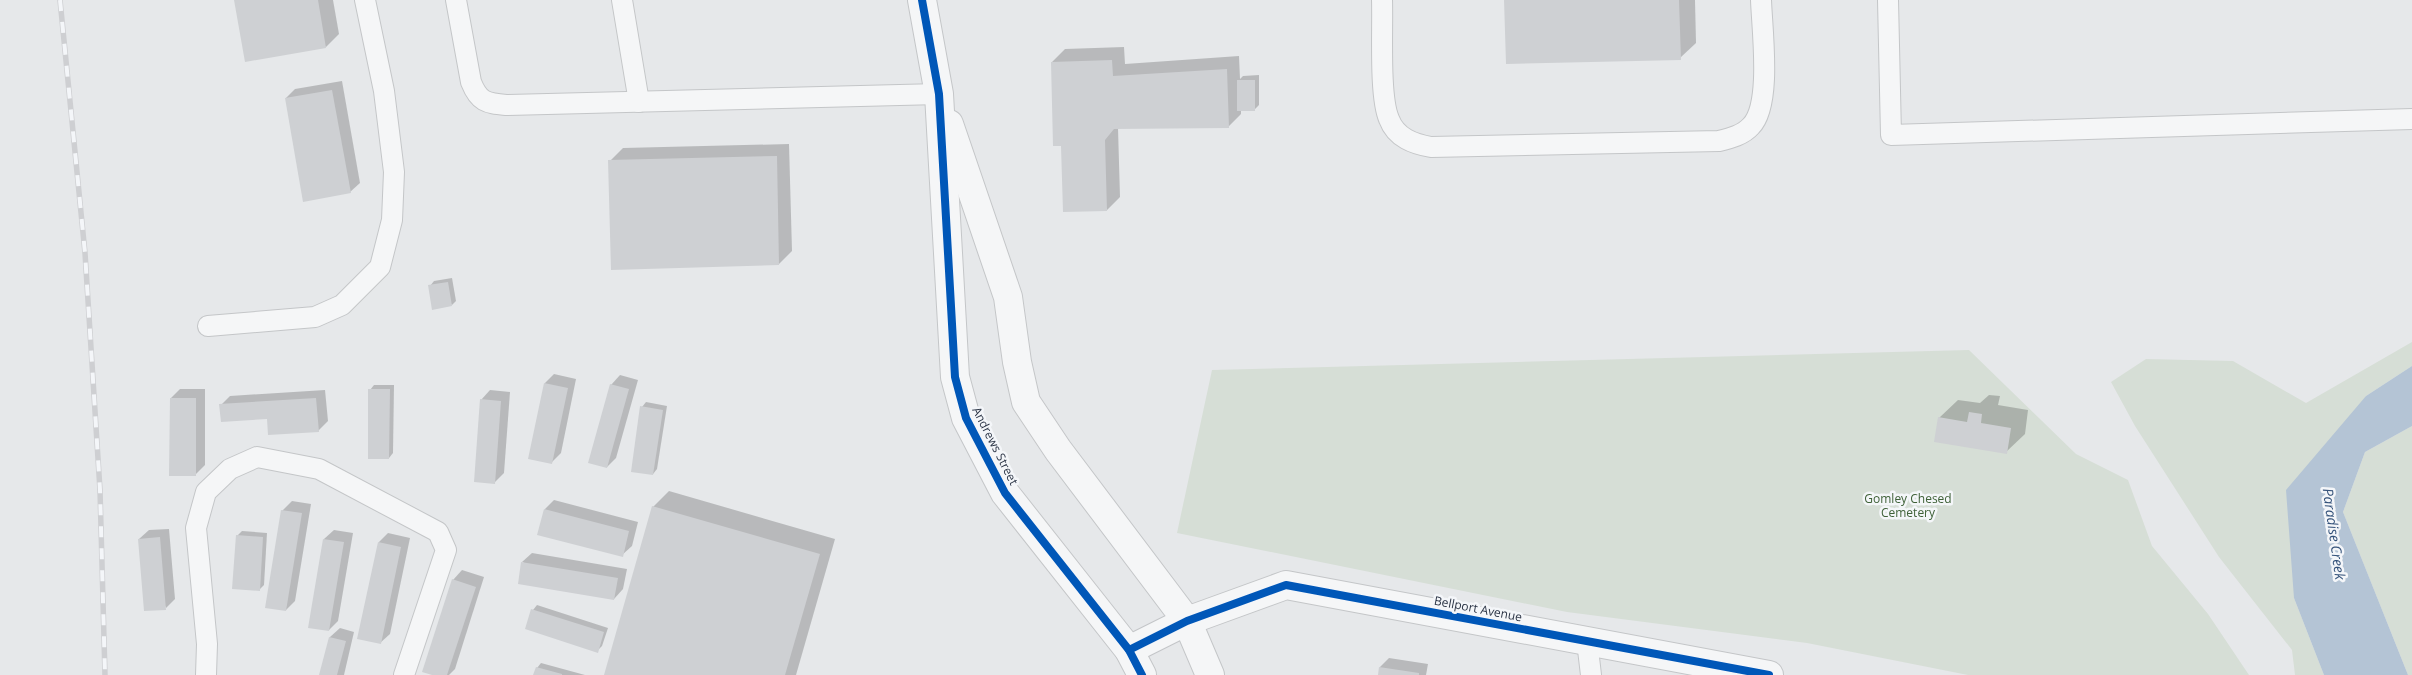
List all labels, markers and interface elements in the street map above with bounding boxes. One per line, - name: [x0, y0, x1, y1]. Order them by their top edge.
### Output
- street label: Andrews Street: [968, 404, 1022, 488]
- water label: Paradise Creek: [2319, 487, 2350, 582]
- park label: Gomley Chesed Cemetery: [1864, 490, 1952, 521]
- street label: Bellport Avenue: [1433, 592, 1524, 625]

